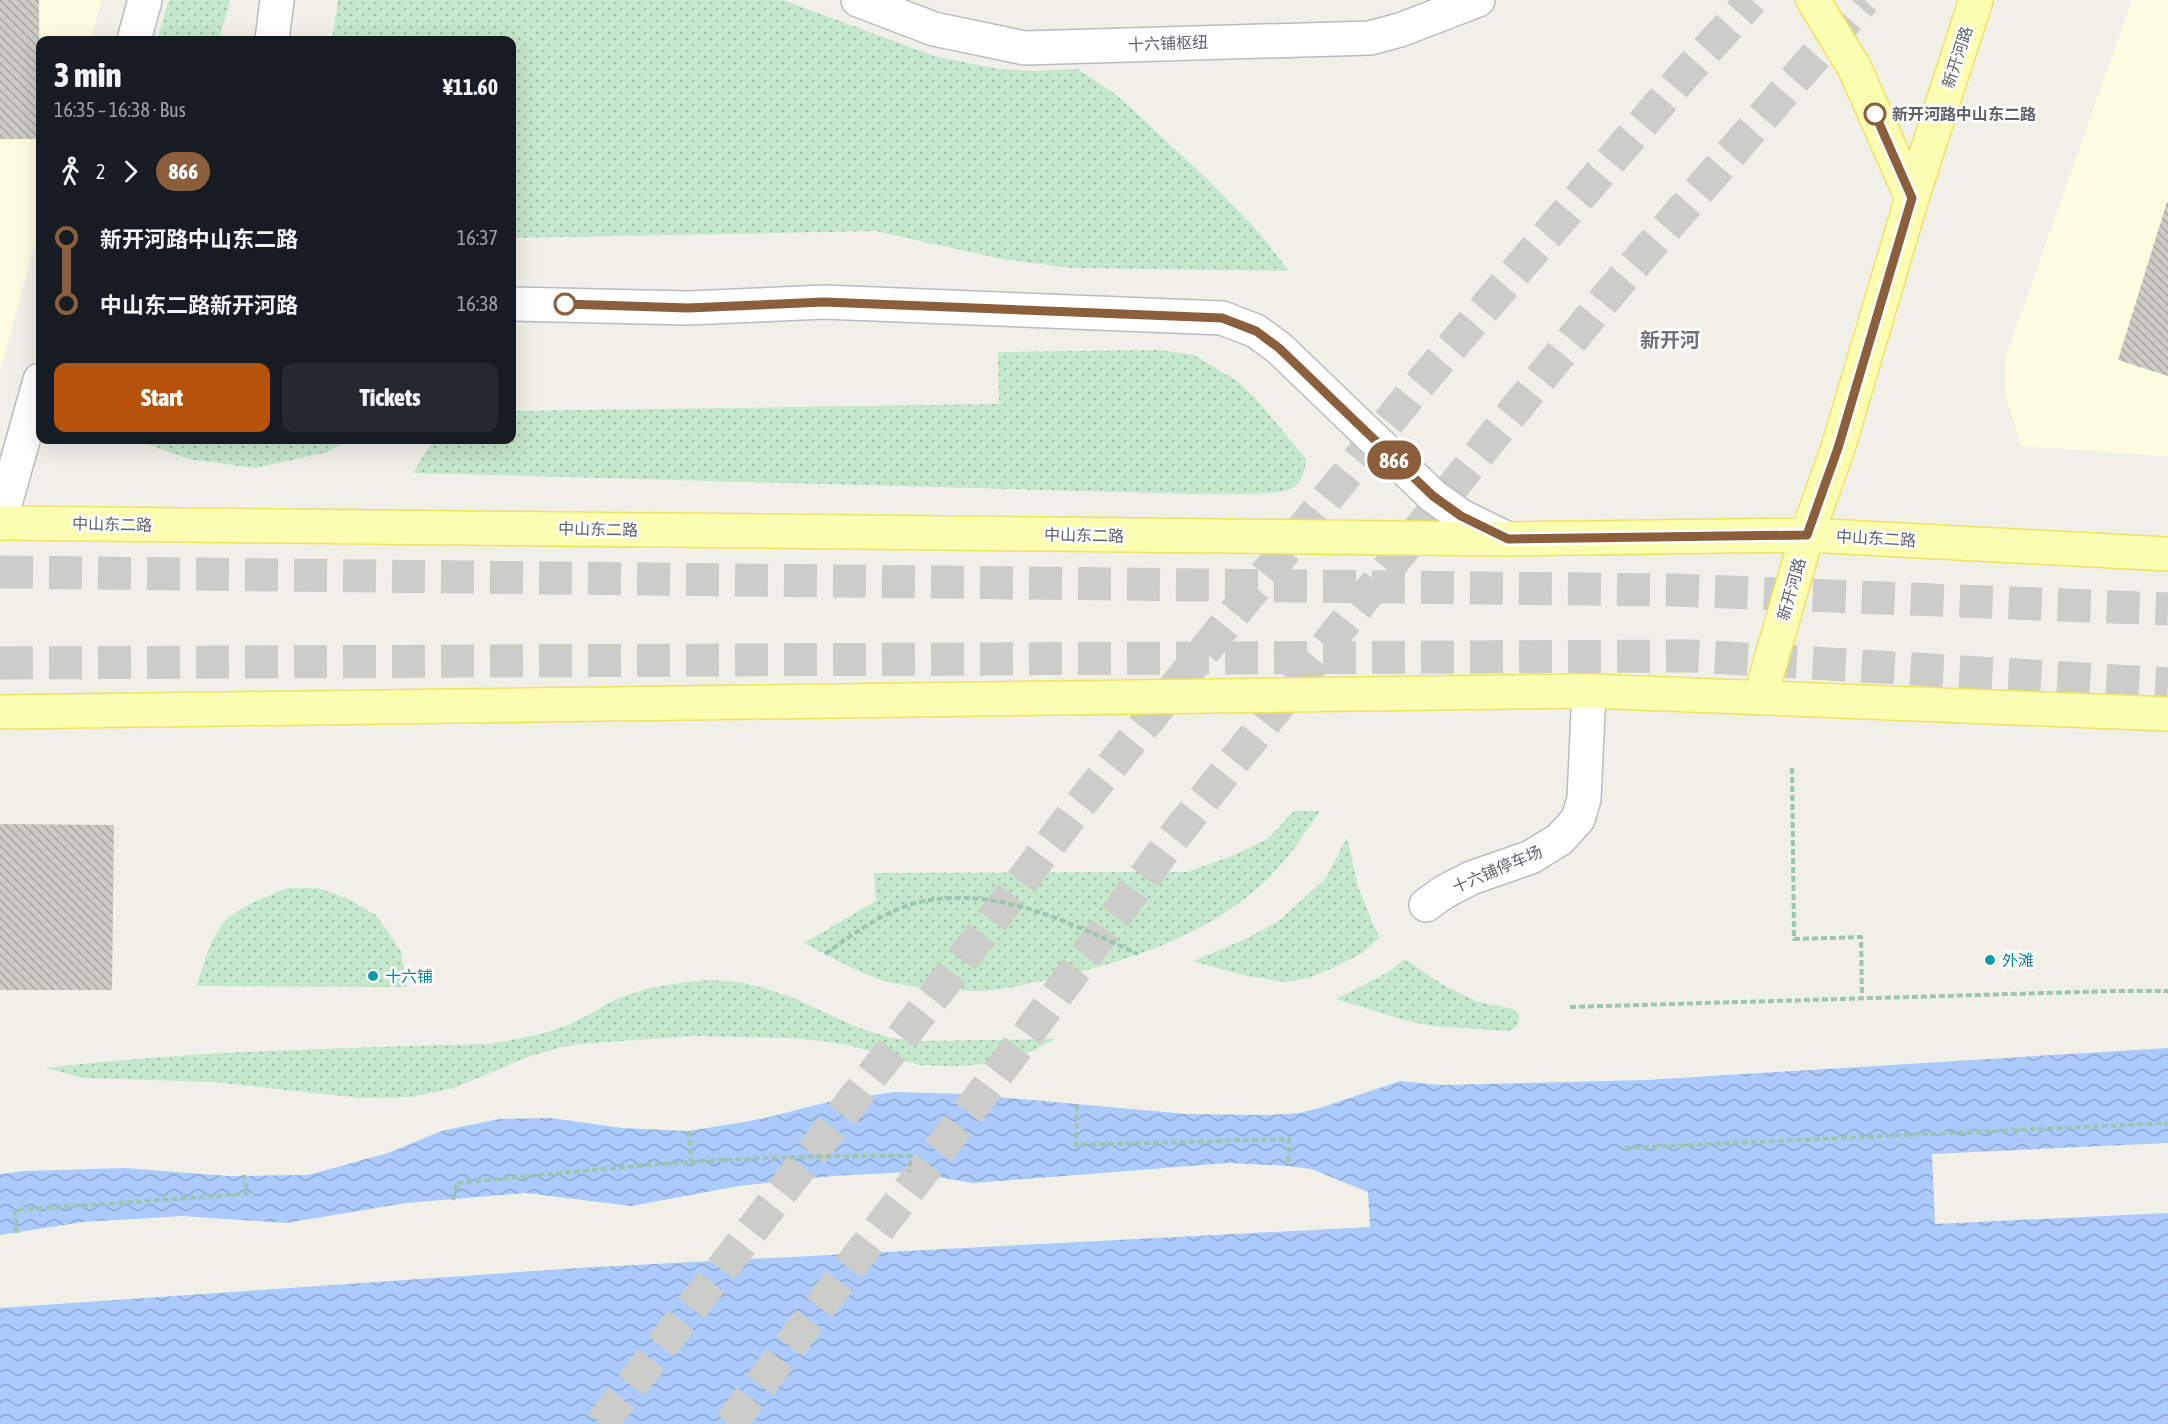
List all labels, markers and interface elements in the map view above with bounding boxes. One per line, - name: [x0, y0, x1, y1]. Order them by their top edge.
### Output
- street label: 新开河路: [1939, 24, 1975, 90]
- street label: 十六铺枢纽: [1128, 33, 1208, 53]
- text: 3 min: [54, 56, 121, 94]
- text: ¥11.60: [443, 74, 498, 100]
- text: 16:35 – 16:38 · Bus: [54, 98, 186, 121]
- marker: 新开河路中山东二路: [1864, 103, 1886, 125]
- place label: 新开河路中山东二路: [1892, 105, 2036, 123]
- icon: walk: [54, 155, 87, 188]
- icon: forward: [114, 155, 147, 188]
- text: 866: [168, 159, 198, 183]
- text: 2: [96, 160, 105, 183]
- text: 新开河路中山东二路: [100, 226, 298, 252]
- text: 16:37: [457, 226, 498, 249]
- text: 中山东二路新开河路: [100, 292, 298, 318]
- text: 16:38: [457, 292, 498, 315]
- unlabelled marker: [554, 293, 576, 315]
- district label: 新开河: [1640, 328, 1700, 351]
- button: Start: [54, 363, 270, 432]
- button: Tickets: [282, 363, 498, 432]
- line badge: 866: [1360, 440, 1428, 480]
- text: 866: [1379, 448, 1409, 472]
- street label: 中山东二路: [72, 514, 152, 534]
- street label: 中山东二路: [558, 519, 638, 539]
- street label: 中山东二路: [1044, 525, 1124, 545]
- street label: 中山东二路: [1836, 527, 1916, 549]
- street label: 新开河路: [1774, 556, 1808, 622]
- street label: 十六铺停车场: [1449, 842, 1545, 896]
- place label: 外滩: [2002, 951, 2034, 969]
- marker: 外滩: [1983, 953, 1997, 967]
- place label: 十六铺: [385, 967, 433, 985]
- marker: 十六铺: [366, 969, 380, 983]

